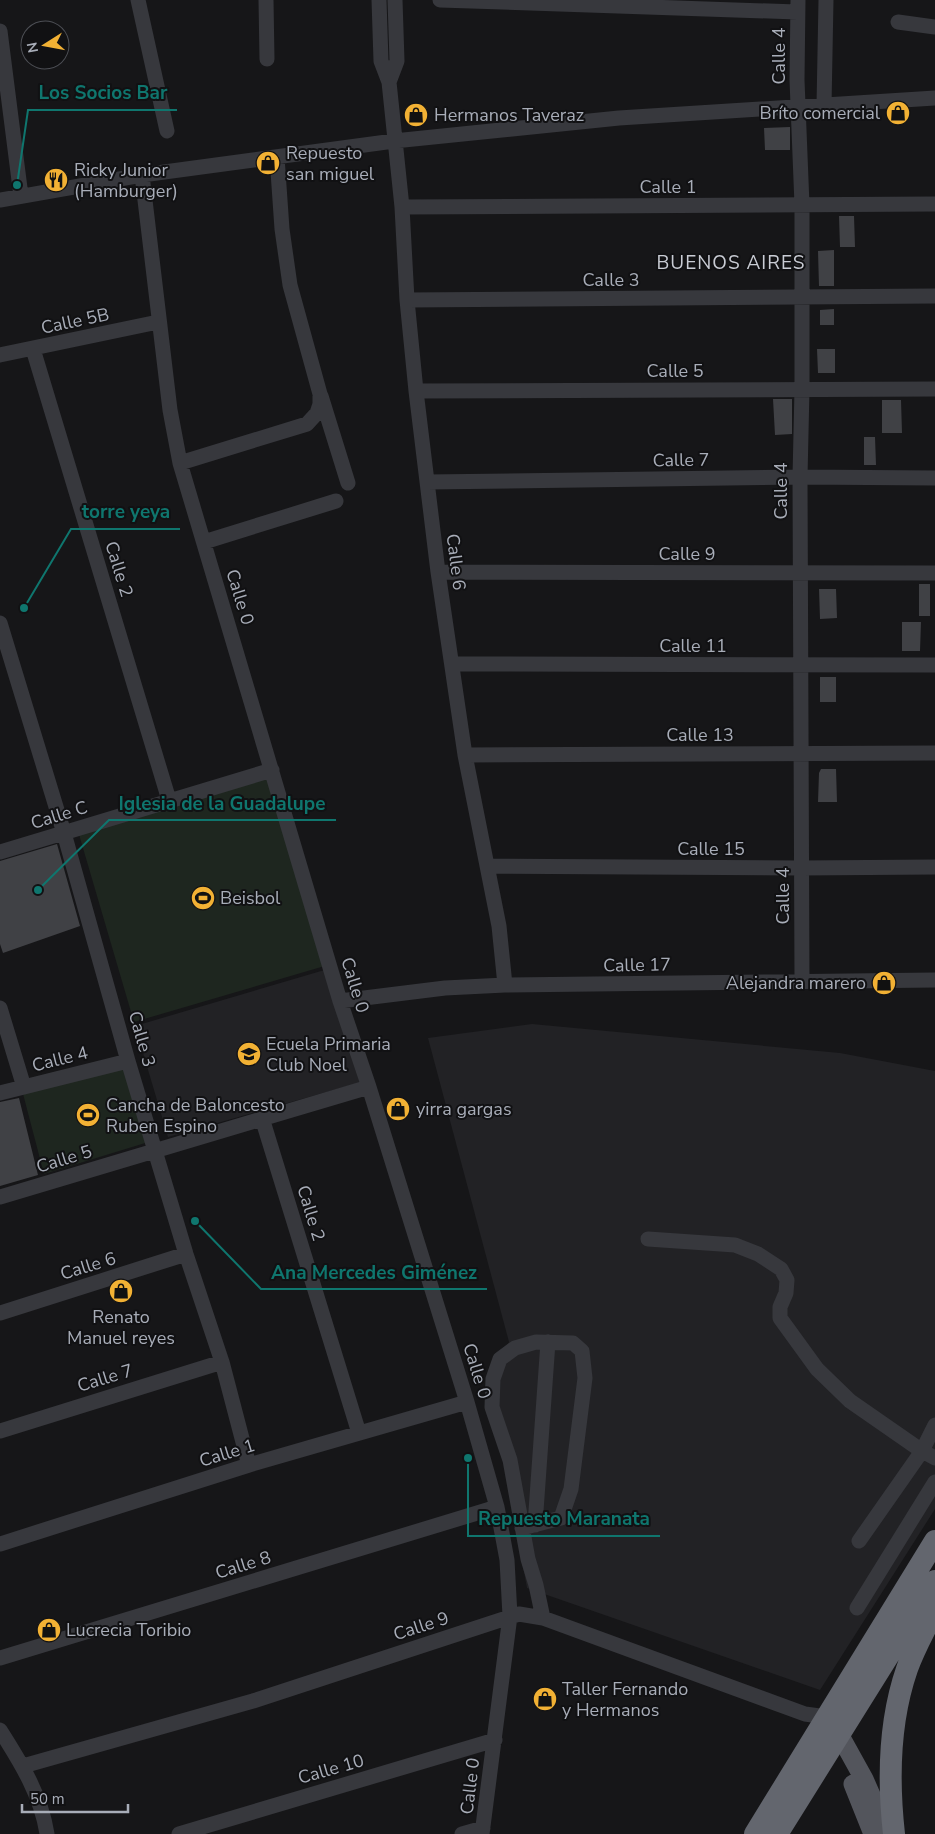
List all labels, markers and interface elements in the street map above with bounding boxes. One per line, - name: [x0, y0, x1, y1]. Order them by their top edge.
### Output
- north arrow: [20, 20, 70, 70]
- street label: Calle 4: [767, 27, 791, 84]
- text: N: [22, 40, 43, 54]
- callout: Los Socios Bar: [28, 76, 177, 110]
- text: Los Socios Bar: [39, 80, 168, 106]
- shop icon: Bríto comercial: [885, 100, 911, 126]
- place label: Bríto comercial: [760, 101, 881, 125]
- shop icon: Hermanos Taveraz: [403, 102, 429, 128]
- place label: Hermanos Taveraz: [434, 103, 584, 127]
- place label: Repuesto san miguel: [286, 141, 375, 186]
- shop icon: Repuesto san miguel: [255, 150, 281, 176]
- place label: Ricky Junior (Hamburger): [74, 158, 178, 203]
- restaurant icon: Ricky Junior (Hamburger): [43, 167, 69, 193]
- street label: Calle 1: [640, 175, 696, 199]
- district label: BUENOS AIRES: [657, 250, 805, 276]
- street label: Calle 3: [583, 268, 639, 292]
- street label: Calle 5B: [39, 302, 111, 340]
- street label: Calle 5: [647, 359, 703, 383]
- street label: Calle 7: [652, 448, 710, 472]
- street label: Calle 4: [769, 462, 793, 519]
- callout: torre yeya: [71, 495, 180, 529]
- text: torre yeya: [82, 499, 170, 525]
- street label: Calle 6: [441, 532, 471, 592]
- street label: Calle 2: [99, 538, 139, 600]
- street label: Calle 9: [659, 542, 715, 566]
- street label: Calle 0: [220, 566, 260, 628]
- street label: Calle 11: [659, 634, 727, 658]
- street label: Calle 13: [666, 723, 734, 747]
- callout: Iglesia de la Guadalupe: [109, 786, 336, 820]
- text: Iglesia de la Guadalupe: [118, 791, 326, 817]
- street label: Calle C: [28, 795, 90, 835]
- street label: Calle 15: [677, 837, 745, 861]
- street label: Calle 4: [771, 867, 795, 924]
- sports icon: Beisbol: [190, 885, 216, 911]
- place label: Beisbol: [220, 886, 281, 910]
- street label: Calle 17: [603, 952, 671, 978]
- street label: Calle 0: [335, 954, 375, 1016]
- shop icon: Alejandra marero: [871, 970, 897, 996]
- place label: Alejandra marero: [726, 971, 866, 995]
- street label: Calle 3: [123, 1008, 161, 1070]
- place label: Ecuela Primaria Club Noel: [266, 1032, 391, 1077]
- street label: Calle 4: [29, 1040, 91, 1078]
- school or university icon: Ecuela Primaria Club Noel: [236, 1041, 262, 1067]
- place label: Cancha de Baloncesto Ruben Espino: [106, 1093, 285, 1138]
- shop icon: yirra gargas: [385, 1096, 411, 1122]
- place label: yirra gargas: [416, 1097, 512, 1121]
- sports icon: Cancha de Baloncesto Ruben Espino: [75, 1102, 101, 1128]
- street label: Calle 5: [33, 1139, 95, 1179]
- street label: Calle 2: [291, 1182, 331, 1244]
- street label: Calle 6: [57, 1246, 119, 1286]
- callout: Ana Mercedes Giménez: [261, 1255, 487, 1289]
- text: Ana Mercedes Giménez: [271, 1260, 477, 1286]
- shop icon: Renato Manuel reyes: [108, 1278, 134, 1304]
- place label: Renato Manuel reyes: [67, 1305, 175, 1350]
- street label: Calle 0: [457, 1340, 497, 1402]
- street label: Calle 7: [74, 1358, 136, 1398]
- street label: Calle 1: [196, 1433, 258, 1473]
- callout: Repuesto Maranata: [468, 1502, 660, 1536]
- text: Repuesto Maranata: [478, 1506, 650, 1532]
- street label: Calle 8: [212, 1545, 274, 1585]
- street label: Calle 9: [390, 1606, 452, 1646]
- shop icon: Lucrecia Toribio: [36, 1617, 62, 1643]
- place label: Lucrecia Toribio: [66, 1618, 191, 1642]
- place label: Taller Fernando y Hermanos: [562, 1677, 688, 1722]
- shop icon: Taller Fernando y Hermanos: [532, 1686, 558, 1712]
- street label: Calle 10: [295, 1748, 367, 1790]
- street label: Calle 0: [455, 1756, 485, 1816]
- scale bar: [22, 1782, 129, 1814]
- text: 50 m: [30, 1789, 65, 1809]

